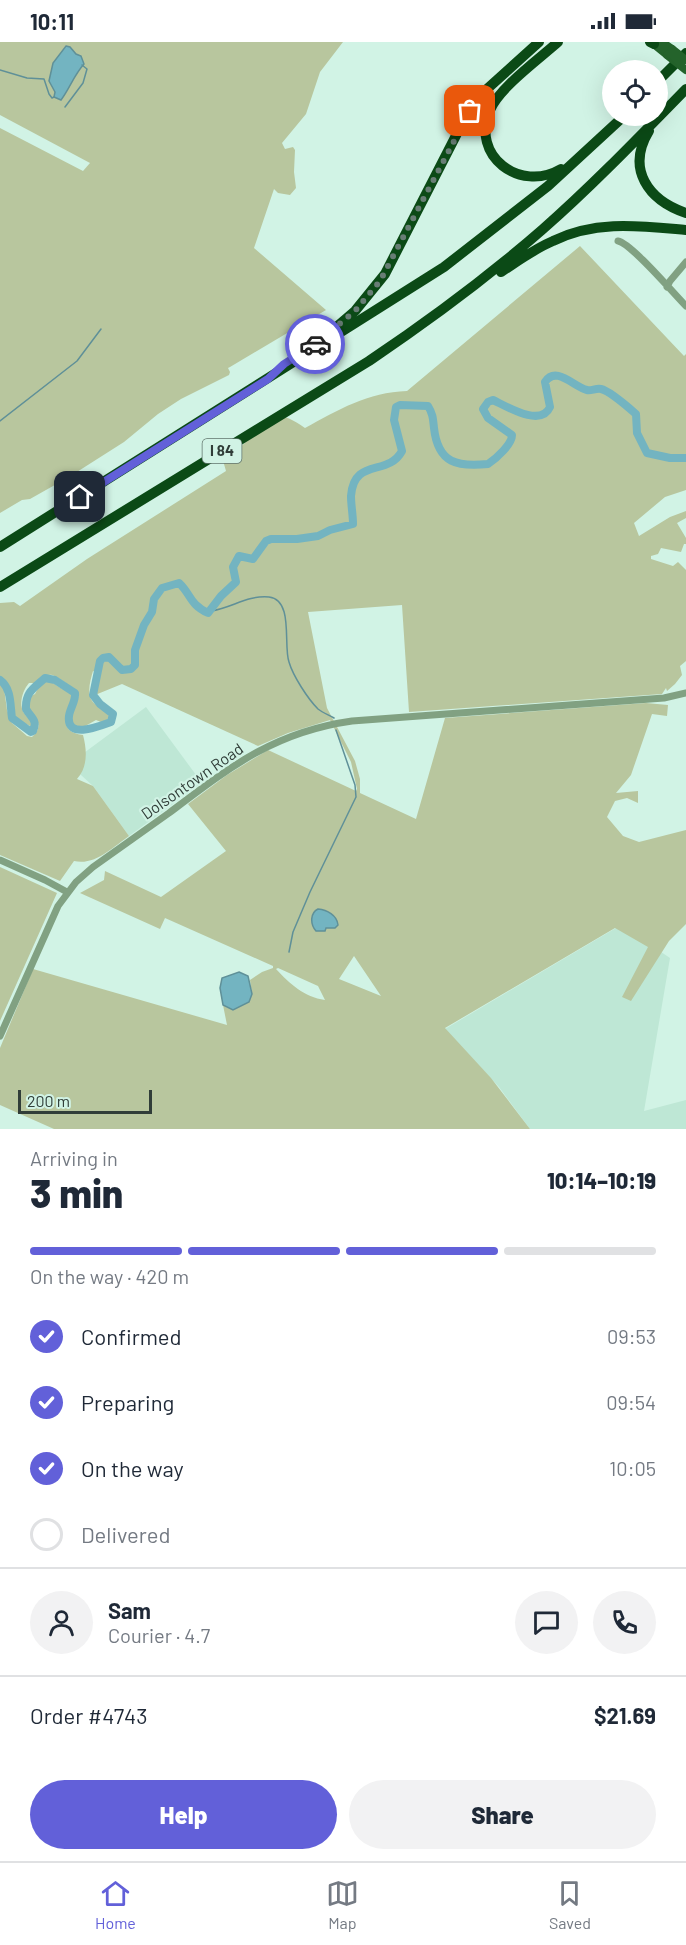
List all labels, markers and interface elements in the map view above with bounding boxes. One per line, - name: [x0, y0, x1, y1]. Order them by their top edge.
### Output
- text: 10:11: [30, 8, 74, 34]
- map controls: [602, 60, 668, 126]
- button: locate: [602, 60, 668, 126]
- pin: [444, 85, 495, 136]
- icon: bag: [453, 94, 486, 127]
- courier: [285, 314, 345, 374]
- icon: car: [299, 328, 332, 361]
- road number: I 84: [202, 439, 242, 463]
- pin: [54, 471, 105, 522]
- icon: home: [63, 480, 96, 513]
- street label: Dolsontown Road: [137, 738, 246, 823]
- scale bar: [18, 1087, 152, 1114]
- text: 200 m: [27, 1091, 70, 1110]
- text: Arriving in: [30, 1146, 118, 1170]
- text: 10:14–10:19: [547, 1167, 656, 1193]
- text: 3 min: [30, 1169, 123, 1216]
- text: On the way · 420 m: [30, 1264, 189, 1288]
- icon: check: [30, 1320, 63, 1353]
- text: Confirmed: [81, 1323, 181, 1349]
- text: 09:53: [607, 1324, 656, 1348]
- icon: check: [30, 1386, 63, 1419]
- text: Preparing: [81, 1389, 174, 1415]
- text: 09:54: [606, 1390, 656, 1414]
- icon: check: [30, 1452, 63, 1485]
- text: On the way: [81, 1455, 184, 1481]
- text: 10:05: [609, 1456, 656, 1480]
- text: Delivered: [81, 1521, 170, 1547]
- button: person: [30, 1591, 93, 1654]
- button: chat: [515, 1591, 578, 1654]
- button: phone: [593, 1591, 656, 1654]
- text: Sam: [108, 1597, 151, 1623]
- text: Courier · 4.7: [108, 1623, 210, 1647]
- text: Order #4743: [30, 1702, 148, 1728]
- text: $21.69: [594, 1702, 656, 1728]
- button: Help: [30, 1780, 337, 1849]
- button: Share: [349, 1780, 656, 1849]
- tab: Home: [95, 1877, 136, 1932]
- tab: Map: [326, 1877, 359, 1932]
- tab: Saved: [549, 1877, 591, 1932]

